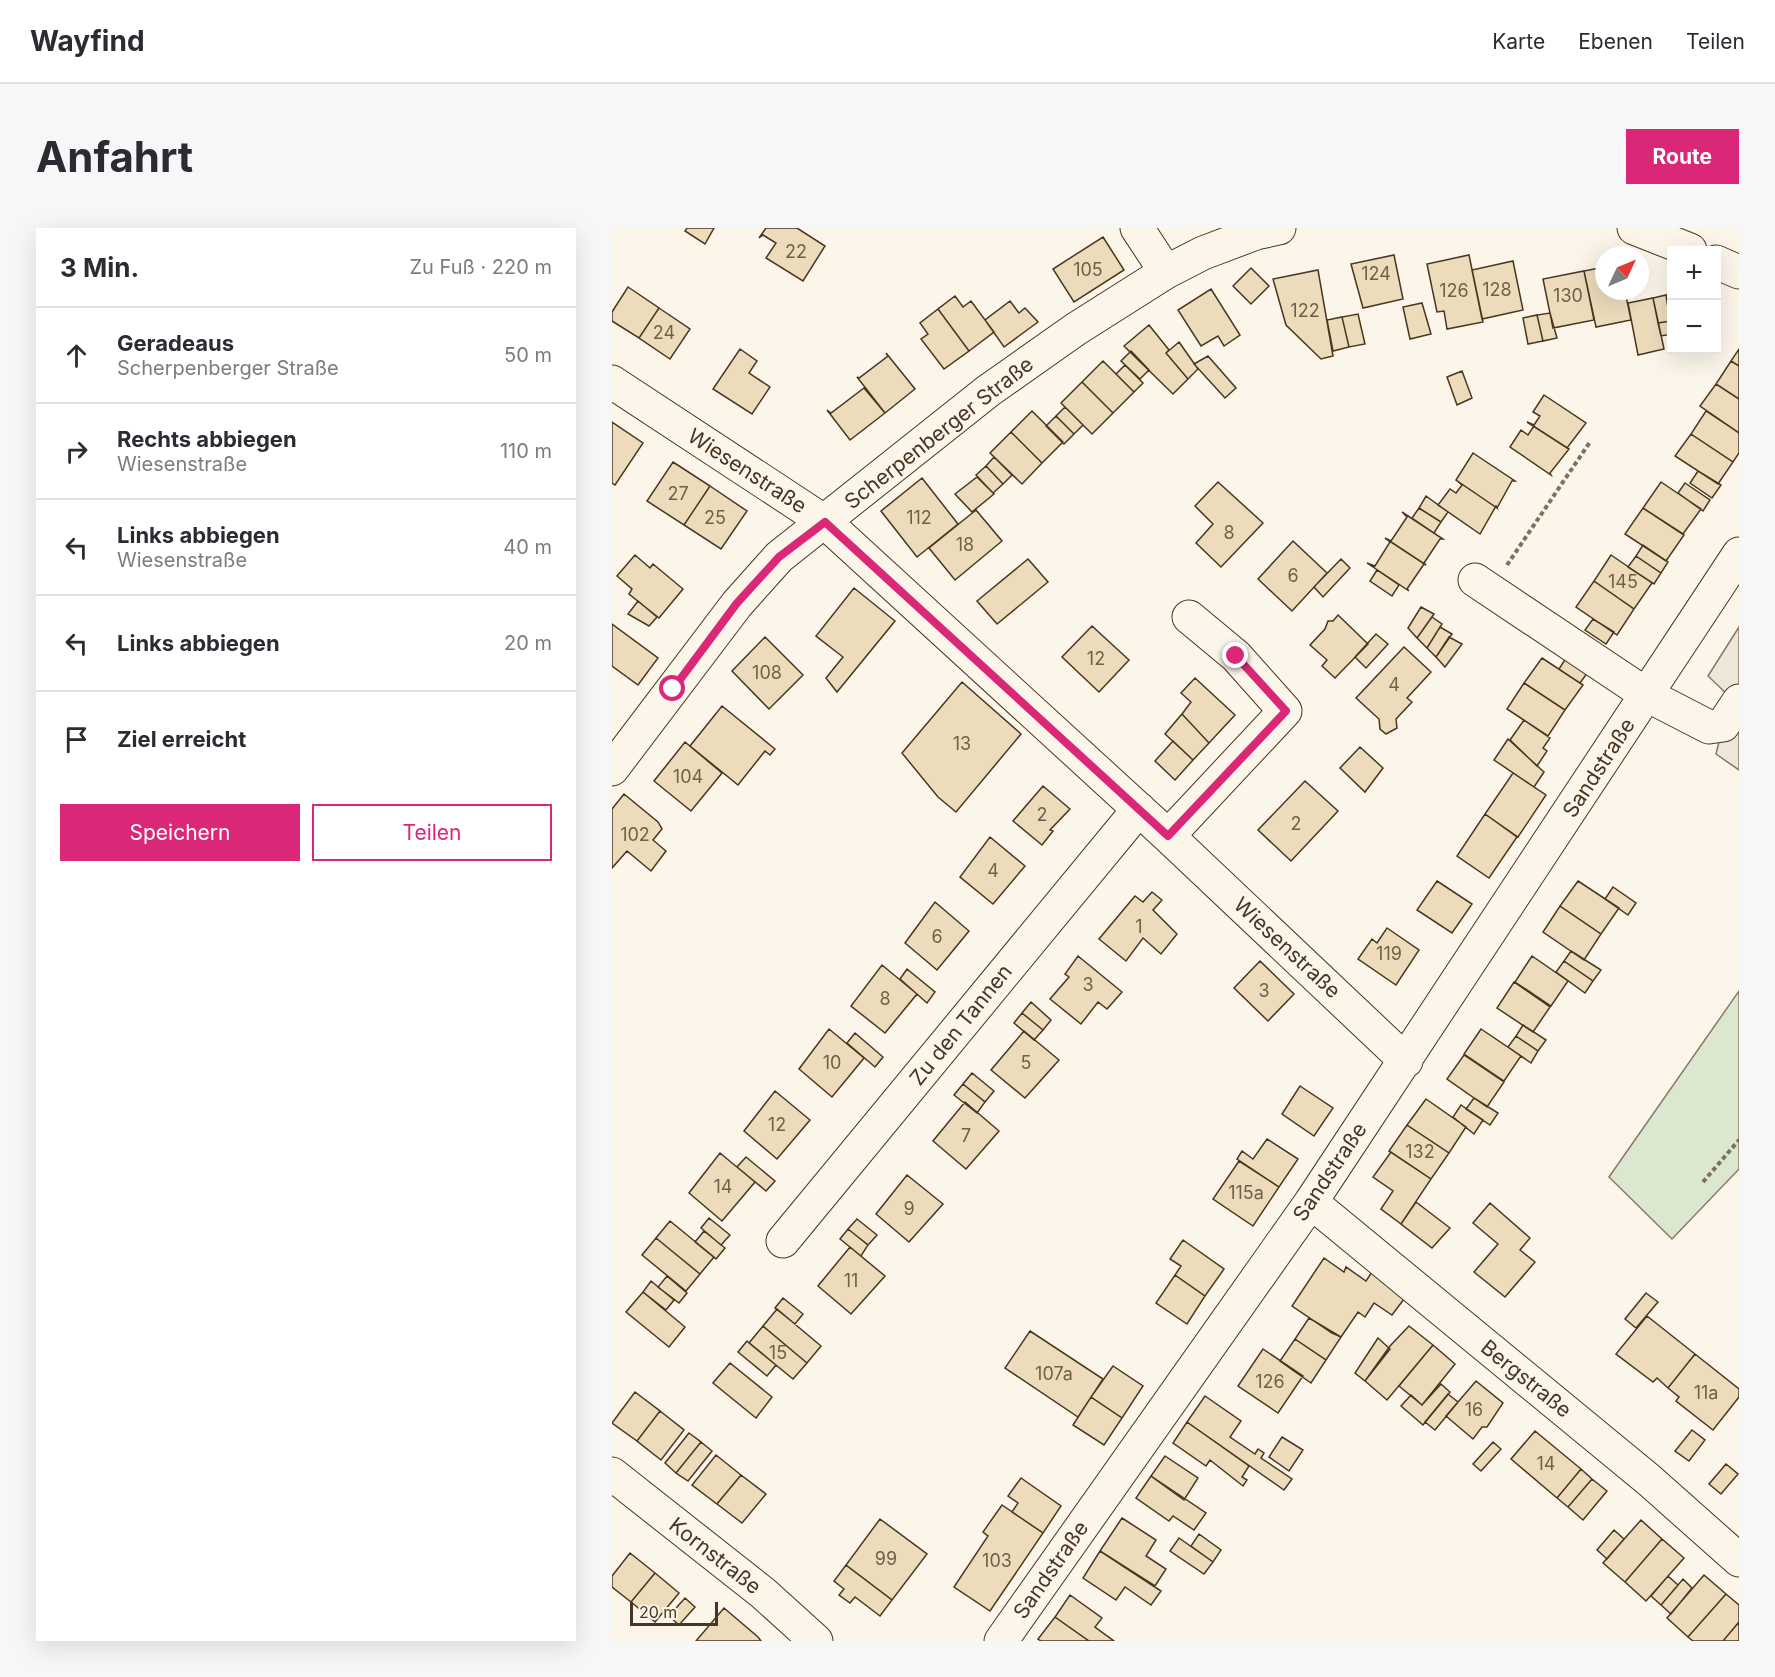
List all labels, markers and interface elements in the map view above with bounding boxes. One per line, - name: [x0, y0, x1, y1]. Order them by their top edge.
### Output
- text: Wayfind: [30, 24, 145, 58]
- text: Karte: [1492, 29, 1545, 54]
- text: Ebenen: [1578, 29, 1653, 54]
- text: Teilen: [1686, 29, 1745, 54]
- button: Route: [1626, 129, 1739, 184]
- text: Anfahrt: [36, 131, 193, 182]
- house number: 22: [785, 241, 807, 262]
- north arrow: [1595, 246, 1649, 300]
- map controls: [1667, 246, 1721, 354]
- button: +: [1667, 246, 1721, 300]
- text: 3 Min.: [60, 252, 139, 283]
- text: Zu Fuß · 220 m: [410, 255, 552, 279]
- house number: 105: [1073, 259, 1103, 280]
- house number: 124: [1361, 263, 1391, 284]
- house number: 128: [1482, 279, 1512, 300]
- house number: 126: [1439, 280, 1469, 301]
- house number: 130: [1553, 285, 1583, 306]
- house number: 122: [1290, 300, 1320, 321]
- button: −: [1667, 300, 1721, 354]
- house number: 24: [653, 322, 675, 343]
- text: Geradeaus: [117, 330, 234, 356]
- icon: ahead: [60, 339, 93, 372]
- text: 50 m: [504, 343, 552, 367]
- street label: Scherpenberger Straße: [839, 351, 1038, 514]
- text: Scherpenberger Straße: [117, 356, 339, 380]
- street label: Wiesenstraße: [683, 423, 811, 518]
- text: Rechts abbiegen: [117, 426, 297, 452]
- icon: right: [60, 435, 93, 468]
- text: 110 m: [500, 439, 552, 463]
- text: Wiesenstraße: [117, 452, 247, 476]
- house number: 27: [667, 483, 689, 504]
- house number: 25: [704, 507, 726, 528]
- house number: 112: [906, 507, 932, 528]
- text: Links abbiegen: [117, 522, 280, 548]
- house number: 8: [1223, 522, 1235, 543]
- icon: left: [60, 531, 93, 564]
- house number: 18: [956, 534, 974, 555]
- text: 40 m: [503, 535, 552, 559]
- text: Wiesenstraße: [117, 548, 247, 572]
- house number: 6: [1287, 565, 1299, 586]
- house number: 145: [1608, 571, 1638, 592]
- icon: left: [60, 627, 93, 660]
- text: Links abbiegen: [117, 630, 280, 656]
- text: 20 m: [504, 631, 552, 655]
- route end: [1222, 642, 1248, 668]
- house number: 12: [1087, 648, 1105, 669]
- house number: 108: [752, 662, 782, 683]
- house number: 4: [1388, 674, 1400, 695]
- route start: [659, 675, 685, 701]
- street label: Sandstraße: [1557, 713, 1640, 822]
- icon: arrive: [60, 723, 93, 756]
- text: Ziel erreicht: [117, 726, 246, 752]
- house number: 13: [953, 733, 971, 754]
- house number: 104: [673, 766, 703, 787]
- button: Speichern: [60, 804, 300, 861]
- button: Teilen: [312, 804, 552, 861]
- house number: 2: [1037, 804, 1047, 825]
- house number: 2: [1291, 813, 1301, 834]
- house number: 102: [620, 824, 650, 845]
- house number: 4: [987, 860, 999, 881]
- street label: Wiesenstraße: [1229, 892, 1346, 1003]
- house number: 1: [1135, 916, 1143, 937]
- house number: 6: [931, 926, 943, 947]
- house number: 119: [1376, 943, 1402, 964]
- street label: Zu den Tannen: [904, 959, 1017, 1090]
- house number: 3: [1082, 974, 1094, 995]
- house number: 3: [1258, 980, 1270, 1001]
- house number: 8: [879, 988, 891, 1009]
- house number: 10: [823, 1052, 841, 1073]
- house number: 5: [1021, 1052, 1031, 1073]
- house number: 12: [768, 1114, 786, 1135]
- street label: Sandstraße: [1288, 1118, 1372, 1226]
- house number: 7: [961, 1125, 971, 1146]
- house number: 132: [1405, 1141, 1435, 1162]
- house number: 14: [714, 1176, 732, 1197]
- house number: 115a: [1228, 1182, 1264, 1203]
- house number: 9: [903, 1198, 915, 1219]
- house number: 11: [844, 1270, 858, 1291]
- street label: Bergstraße: [1476, 1335, 1577, 1423]
- house number: 15: [769, 1342, 787, 1363]
- house number: 107a: [1035, 1363, 1073, 1384]
- house number: 126: [1255, 1371, 1285, 1392]
- house number: 11a: [1694, 1382, 1718, 1403]
- house number: 16: [1465, 1399, 1483, 1420]
- house number: 14: [1537, 1453, 1555, 1474]
- street label: Kornstraße: [665, 1512, 766, 1599]
- street label: Sandstraße: [1008, 1516, 1093, 1623]
- house number: 99: [875, 1548, 897, 1569]
- house number: 103: [982, 1550, 1012, 1571]
- scale bar: [630, 1599, 718, 1626]
- text: 20 m: [639, 1602, 677, 1622]

